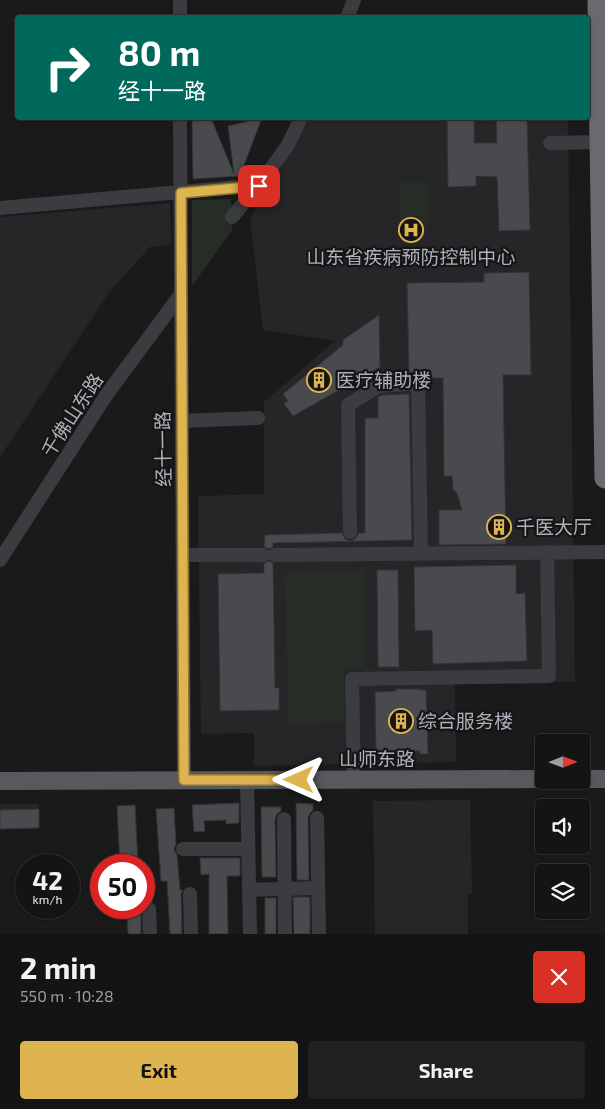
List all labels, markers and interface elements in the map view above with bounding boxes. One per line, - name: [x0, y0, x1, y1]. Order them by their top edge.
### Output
- text: 80 m: [118, 31, 200, 73]
- icon: right: [35, 35, 100, 100]
- text: 经十一路: [118, 77, 206, 103]
- pin: [238, 165, 280, 207]
- icon: arrive: [245, 172, 273, 200]
- hospital icon: 山东省疾病预防控制中心: [398, 217, 424, 243]
- place label: 山东省疾病预防控制中心: [306, 245, 516, 268]
- building icon: 医疗辅助楼: [306, 367, 332, 393]
- place label: 医疗辅助楼: [336, 368, 431, 391]
- street label: 千佛山东路: [36, 369, 107, 461]
- street label: 经十一路: [150, 411, 175, 487]
- building icon: 千医大厅: [486, 514, 512, 540]
- place label: 千医大厅: [516, 515, 592, 538]
- building icon: 综合服务楼: [388, 708, 414, 734]
- place label: 综合服务楼: [418, 709, 513, 732]
- north arrow: [535, 734, 590, 789]
- map controls: [535, 734, 590, 919]
- street label: 山师东路: [339, 747, 415, 770]
- position arrow: [272, 753, 324, 805]
- button: sound: [535, 799, 590, 854]
- speed limit sign: 50: [90, 854, 155, 919]
- button: layers: [535, 864, 590, 919]
- text: 42: [32, 865, 63, 895]
- text: km/h: [33, 892, 62, 906]
- text: 2 min: [20, 949, 97, 985]
- button: close: [533, 951, 585, 1003]
- text: 550 m · 10:28: [20, 986, 114, 1005]
- button: Exit: [20, 1041, 298, 1099]
- button: Share: [308, 1041, 585, 1099]

